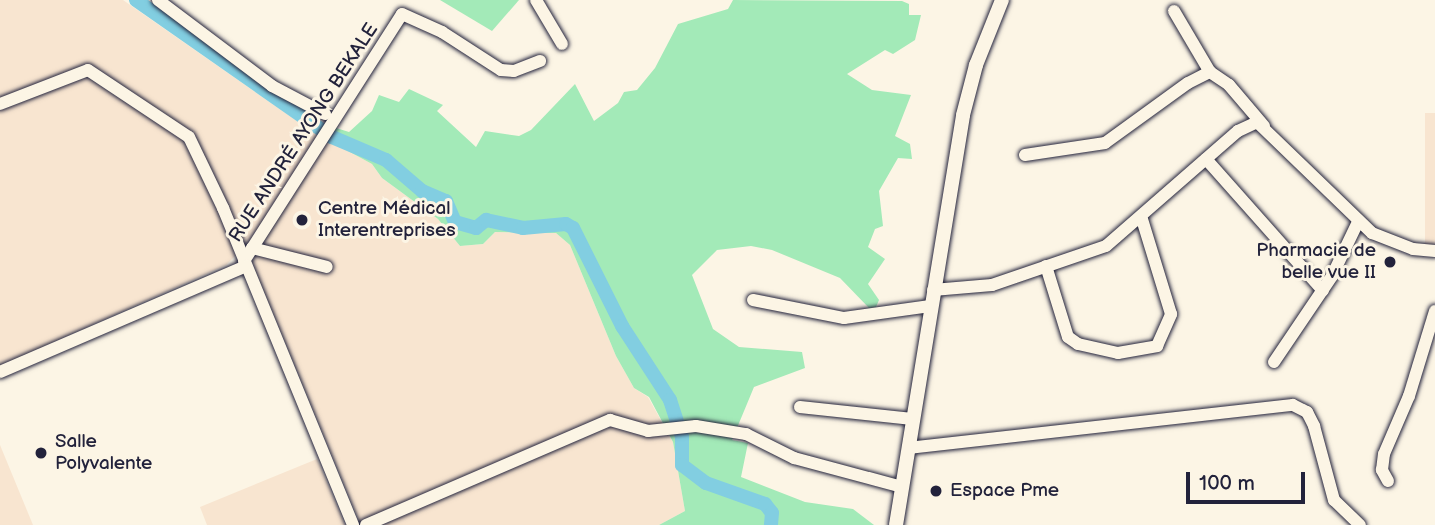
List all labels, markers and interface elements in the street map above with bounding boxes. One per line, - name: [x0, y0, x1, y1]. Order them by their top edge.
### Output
- street label: RUE ANDRÉ AYONG BEKALE: [225, 19, 383, 247]
- place label: Centre Médical Interentreprises: [318, 198, 456, 242]
- marker: Centre Médical Interentreprises: [292, 210, 312, 230]
- place label: Pharmacie de belle vue II: [1256, 240, 1376, 284]
- marker: Pharmacie de belle vue II: [1382, 254, 1398, 270]
- place label: Salle Polyvalente: [55, 431, 152, 475]
- marker: Salle Polyvalente: [33, 445, 49, 461]
- scale bar: [1190, 458, 1309, 502]
- text: 100 m: [1199, 471, 1255, 496]
- place label: Espace Pme: [950, 480, 1059, 502]
- marker: Espace Pme: [928, 483, 944, 499]

